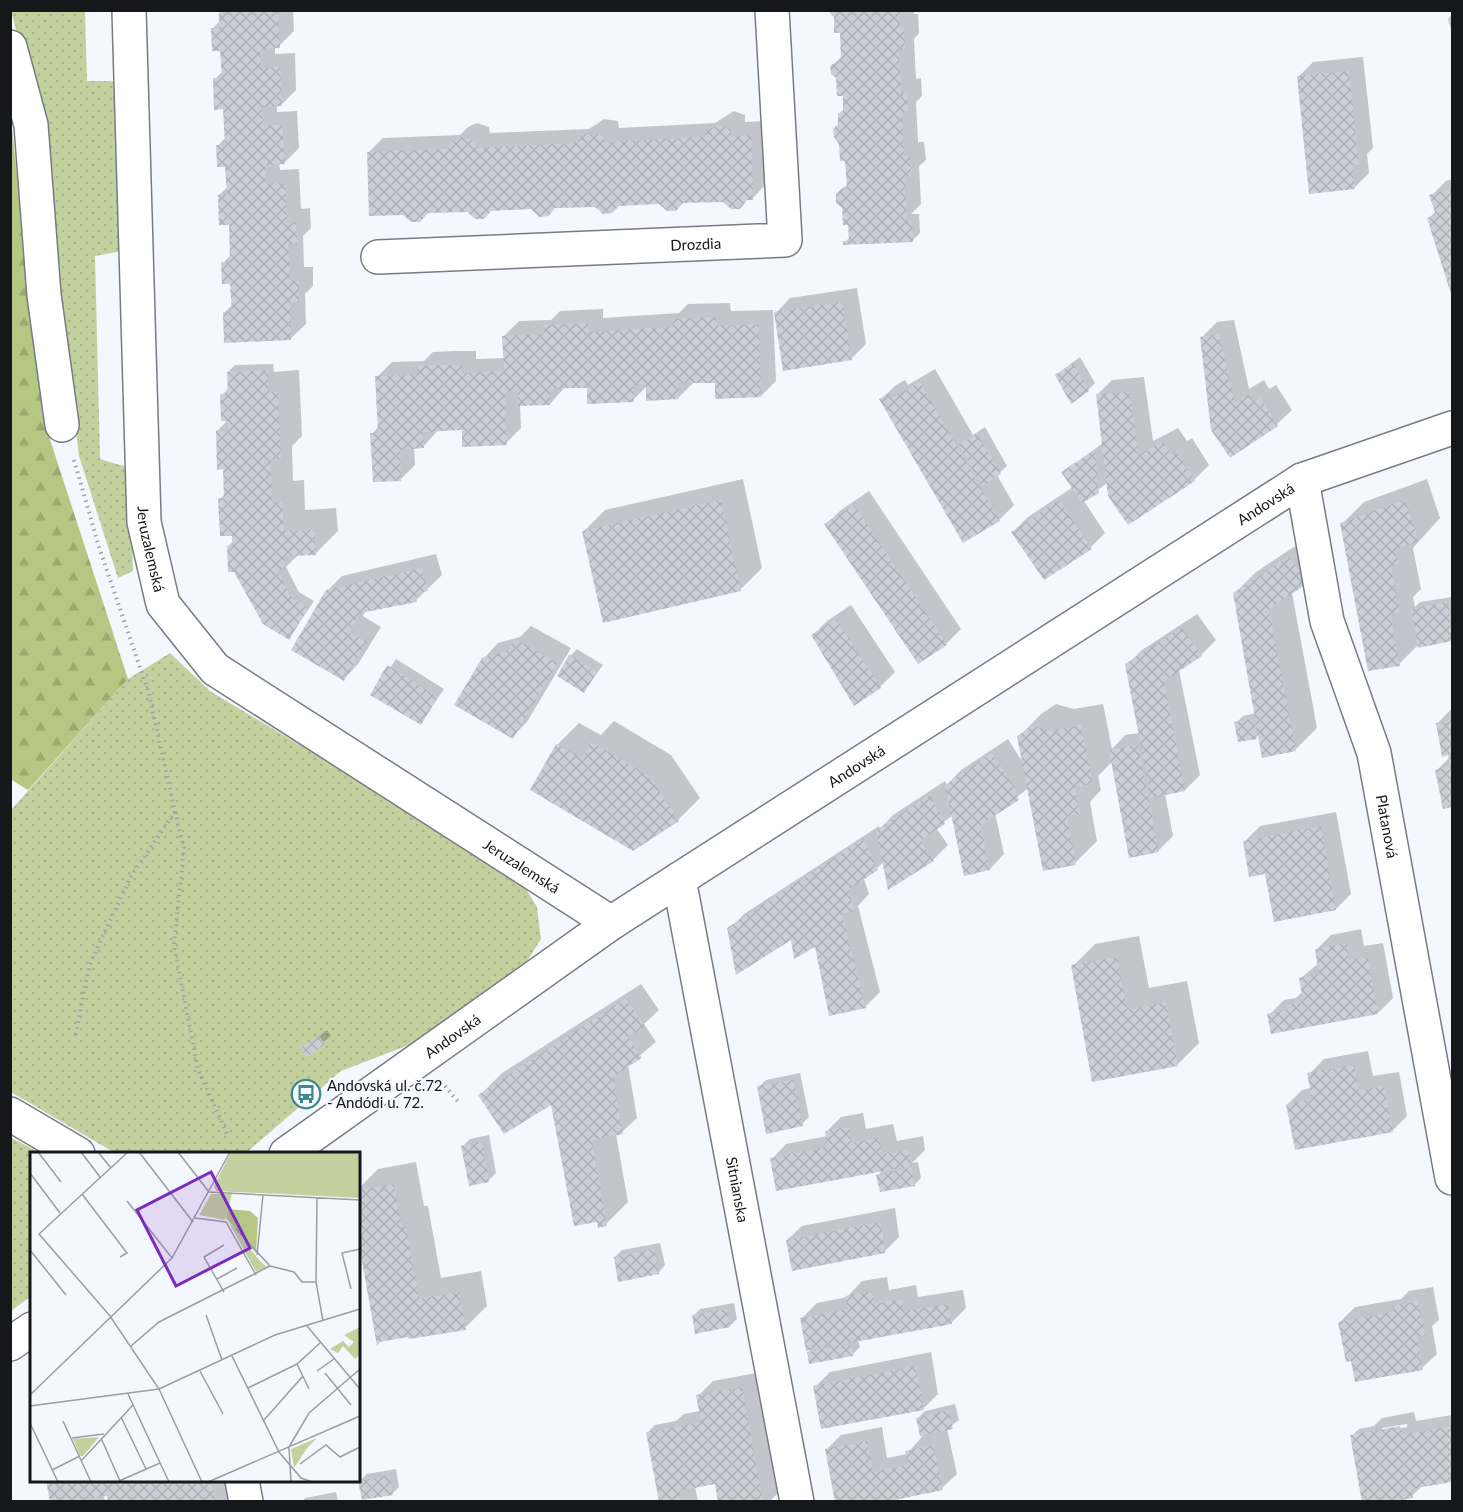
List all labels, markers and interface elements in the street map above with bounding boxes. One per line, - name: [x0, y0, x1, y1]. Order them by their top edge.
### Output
- street label: Drozdia: [670, 234, 722, 254]
- street label: Andovská: [1233, 479, 1297, 528]
- street label: Jeruzalemská: [135, 506, 169, 594]
- street label: Andovská: [824, 741, 888, 791]
- street label: Platanová: [1373, 793, 1402, 860]
- street label: Jeruzalemská: [480, 835, 563, 897]
- street label: Andovská: [421, 1010, 484, 1062]
- place label: Andovská ul. č.72 - Andódi u. 72.: [327, 1076, 443, 1111]
- bus stop icon: Andovská ul. č.72 - Andódi u. 72.: [290, 1078, 322, 1110]
- inset map: [30, 1152, 360, 1482]
- street label: Sitnianska: [723, 1155, 753, 1224]

